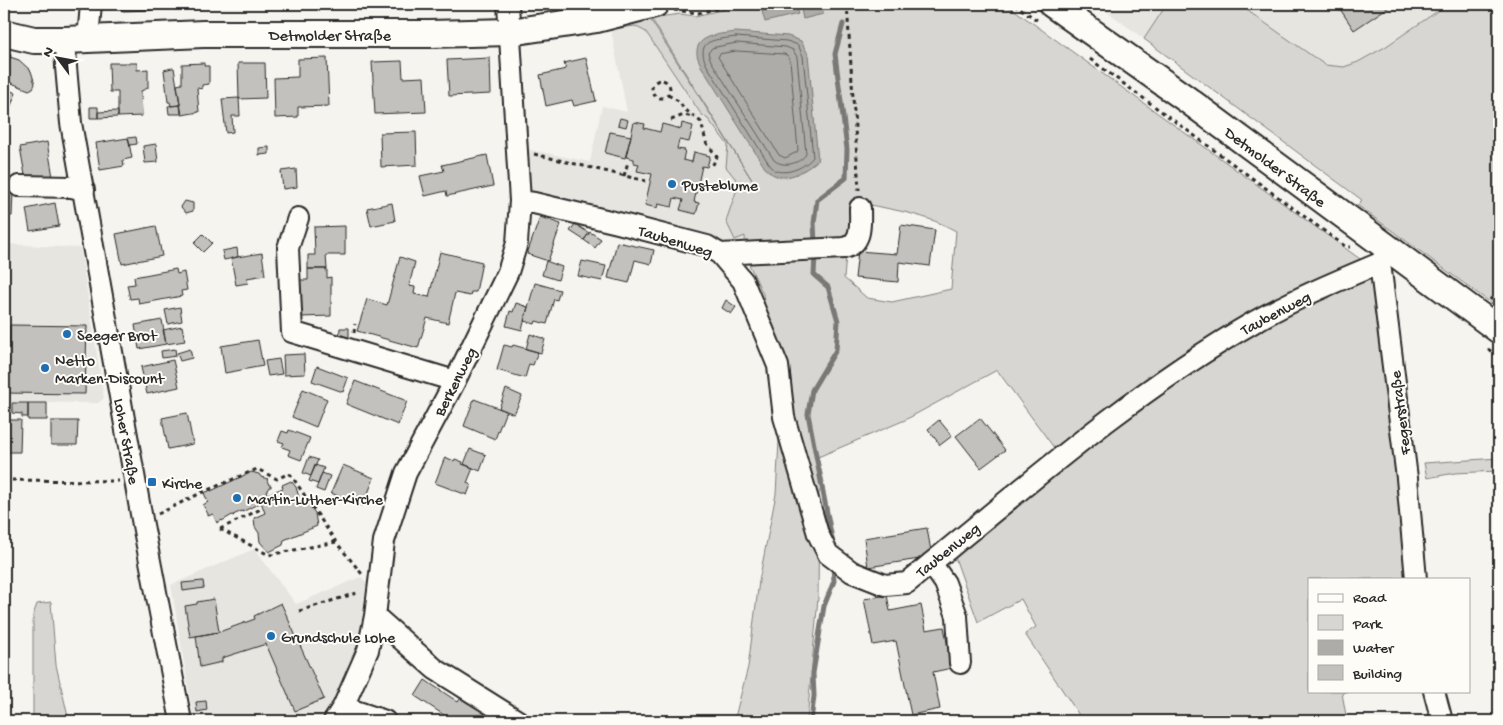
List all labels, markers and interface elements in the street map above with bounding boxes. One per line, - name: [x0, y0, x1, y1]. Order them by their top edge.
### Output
- street label: Detmolder Straße: [268, 28, 392, 47]
- north arrow: [32, 32, 82, 82]
- text: N: [39, 44, 59, 61]
- street label: Detmolder Straße: [1219, 124, 1329, 214]
- marker: Pusteblume: [666, 178, 678, 190]
- place label: Pusteblume: [681, 178, 759, 197]
- street label: Taubenweg: [635, 223, 714, 264]
- street label: Taubenweg: [1237, 289, 1315, 342]
- marker: Seeger Brot: [61, 328, 73, 340]
- place label: Seeger Brot: [77, 328, 158, 347]
- street label: Berkenweg: [431, 345, 483, 421]
- place label: Netto Marken-Discount: [55, 353, 165, 390]
- marker: Netto Marken-Discount: [39, 362, 51, 374]
- street label: Fegerstraße: [1388, 369, 1417, 457]
- street label: Loher Straße: [108, 397, 142, 487]
- marker: Kirche: [146, 476, 158, 488]
- place label: Kirche: [162, 476, 203, 495]
- marker: Martin-Luther-Kirche: [231, 492, 243, 504]
- place label: Martin-Luther-Kirche: [247, 492, 384, 511]
- street label: Taubenweg: [913, 520, 985, 584]
- legend: [1308, 578, 1470, 692]
- text: Road: [1353, 590, 1387, 608]
- text: Park: [1352, 616, 1383, 634]
- marker: Grundschule Lohe: [265, 630, 277, 642]
- place label: Grundschule Lohe: [281, 630, 396, 649]
- text: Water: [1353, 640, 1395, 658]
- text: Building: [1352, 666, 1402, 684]

